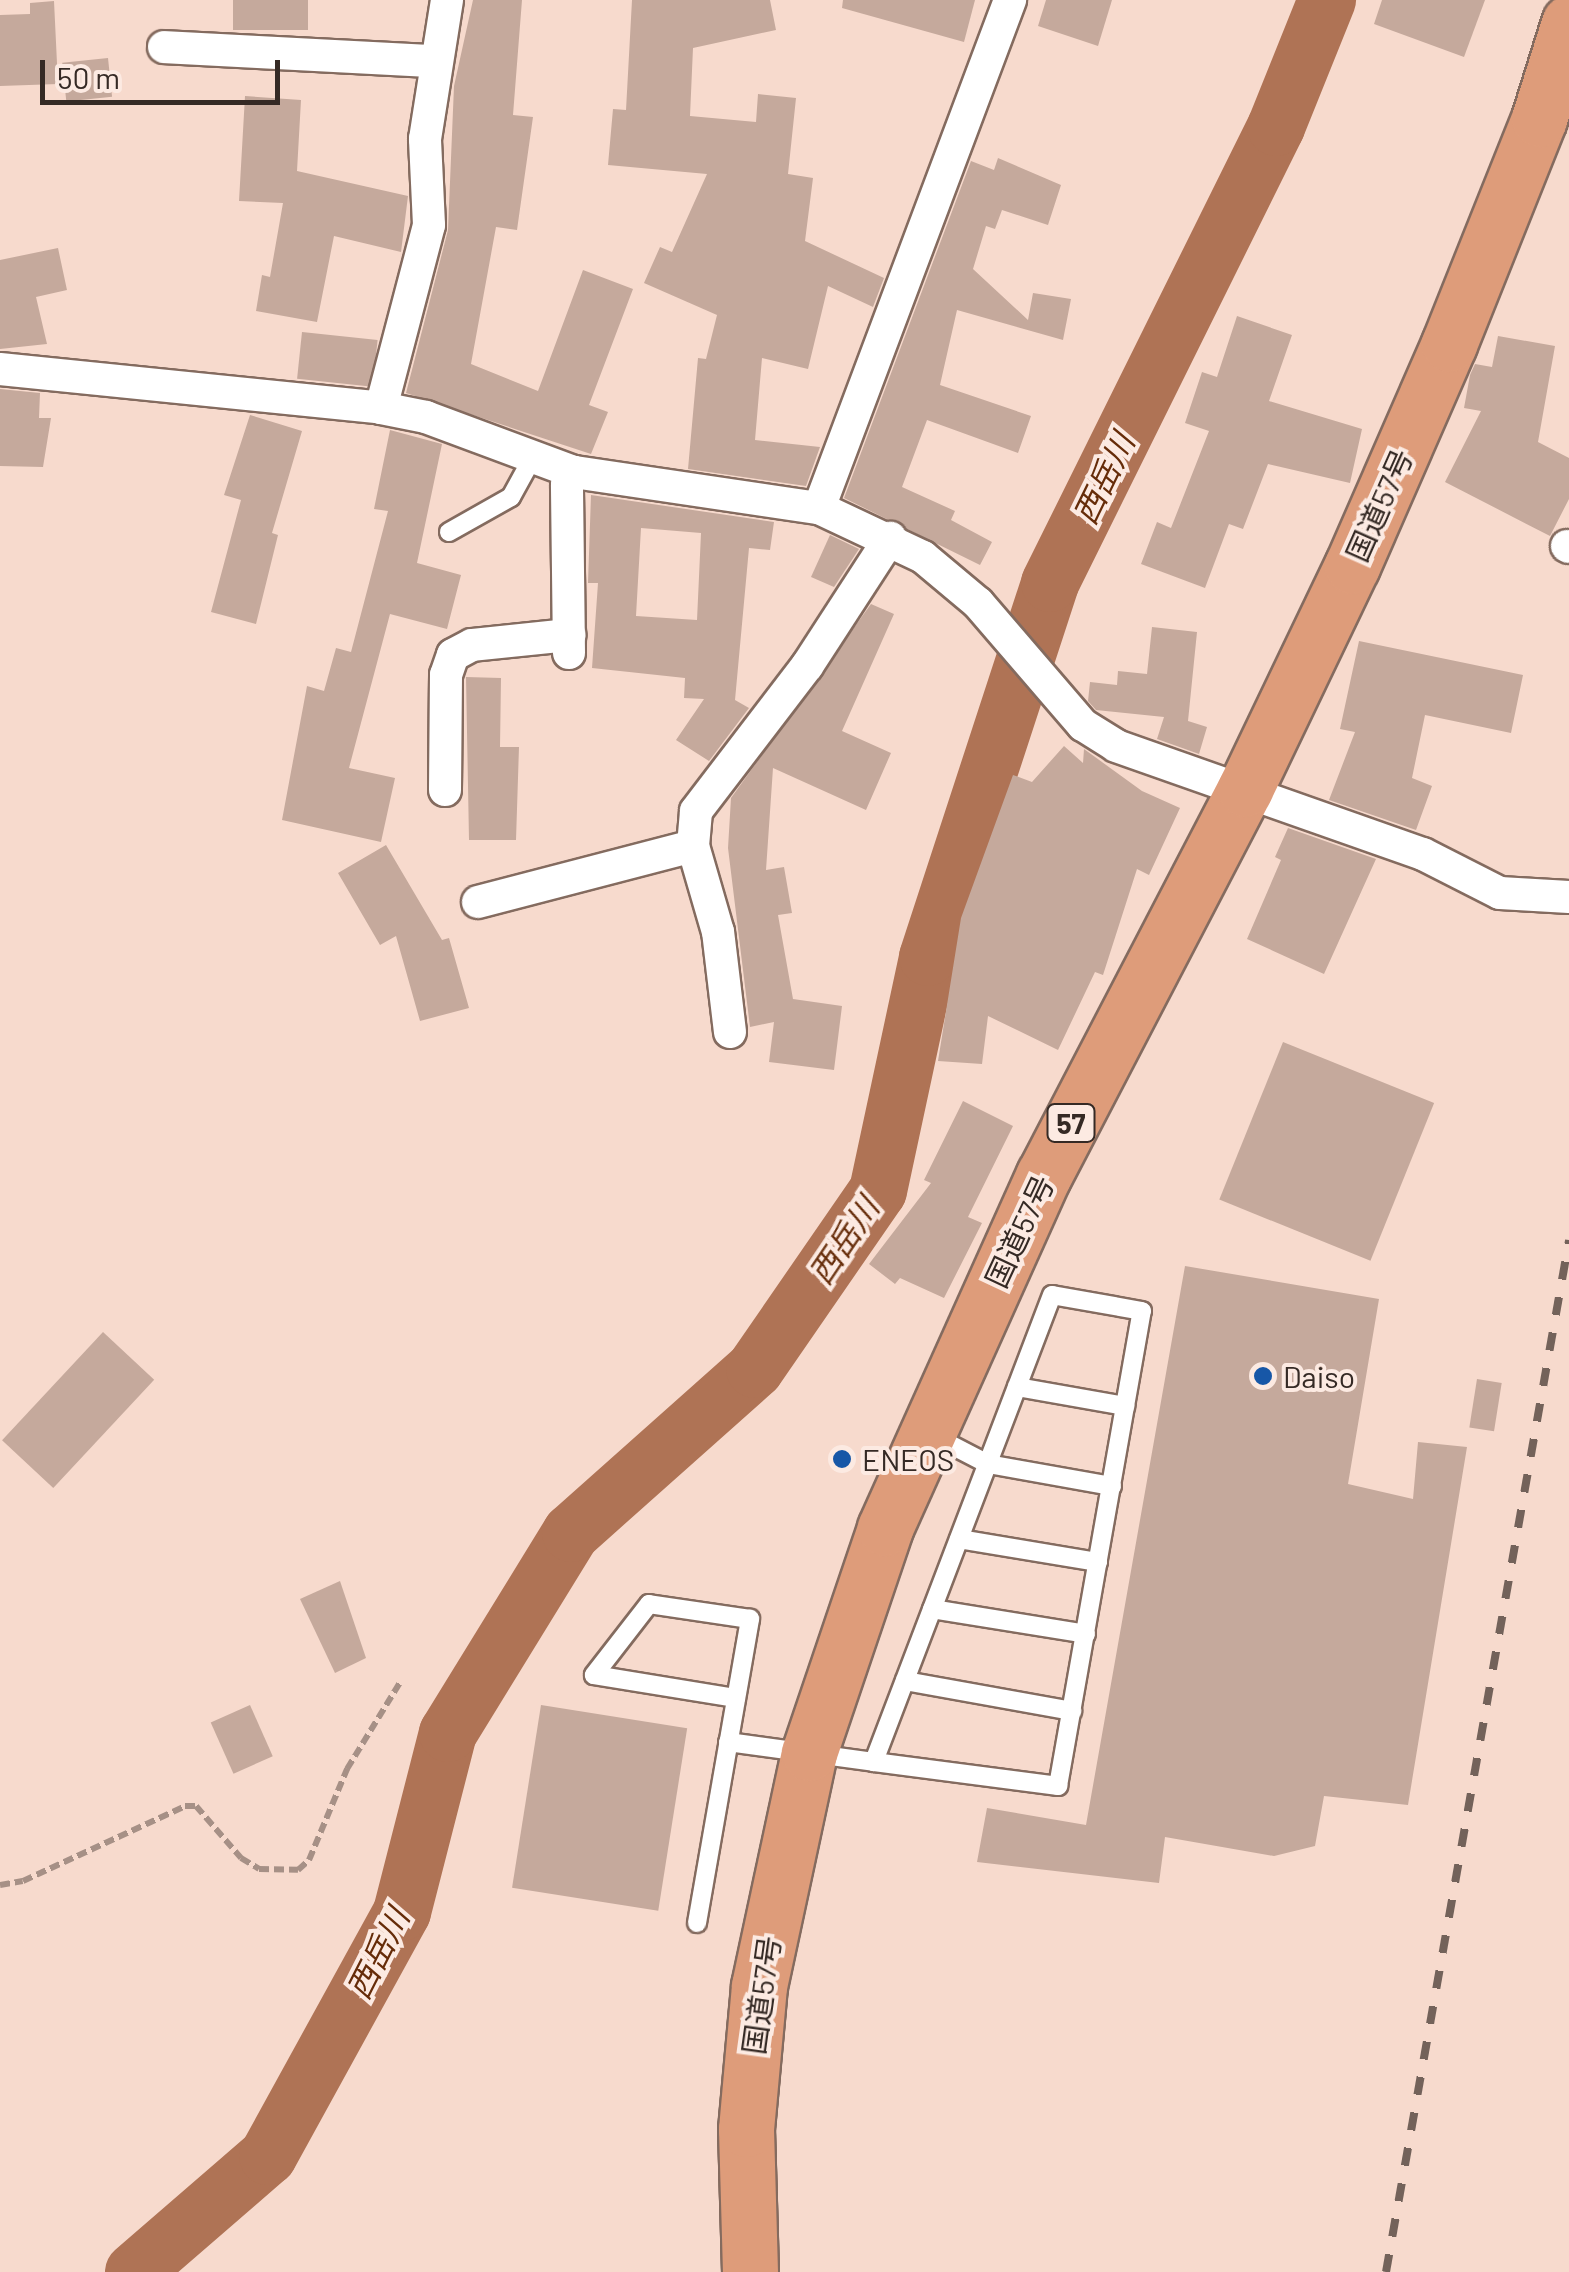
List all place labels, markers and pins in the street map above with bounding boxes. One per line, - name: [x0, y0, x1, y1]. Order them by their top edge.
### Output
- place label: Daiso: [1283, 1358, 1355, 1394]
- marker: Daiso: [1252, 1365, 1274, 1387]
- place label: ENEOS: [862, 1441, 954, 1477]
- marker: ENEOS: [831, 1448, 853, 1470]

